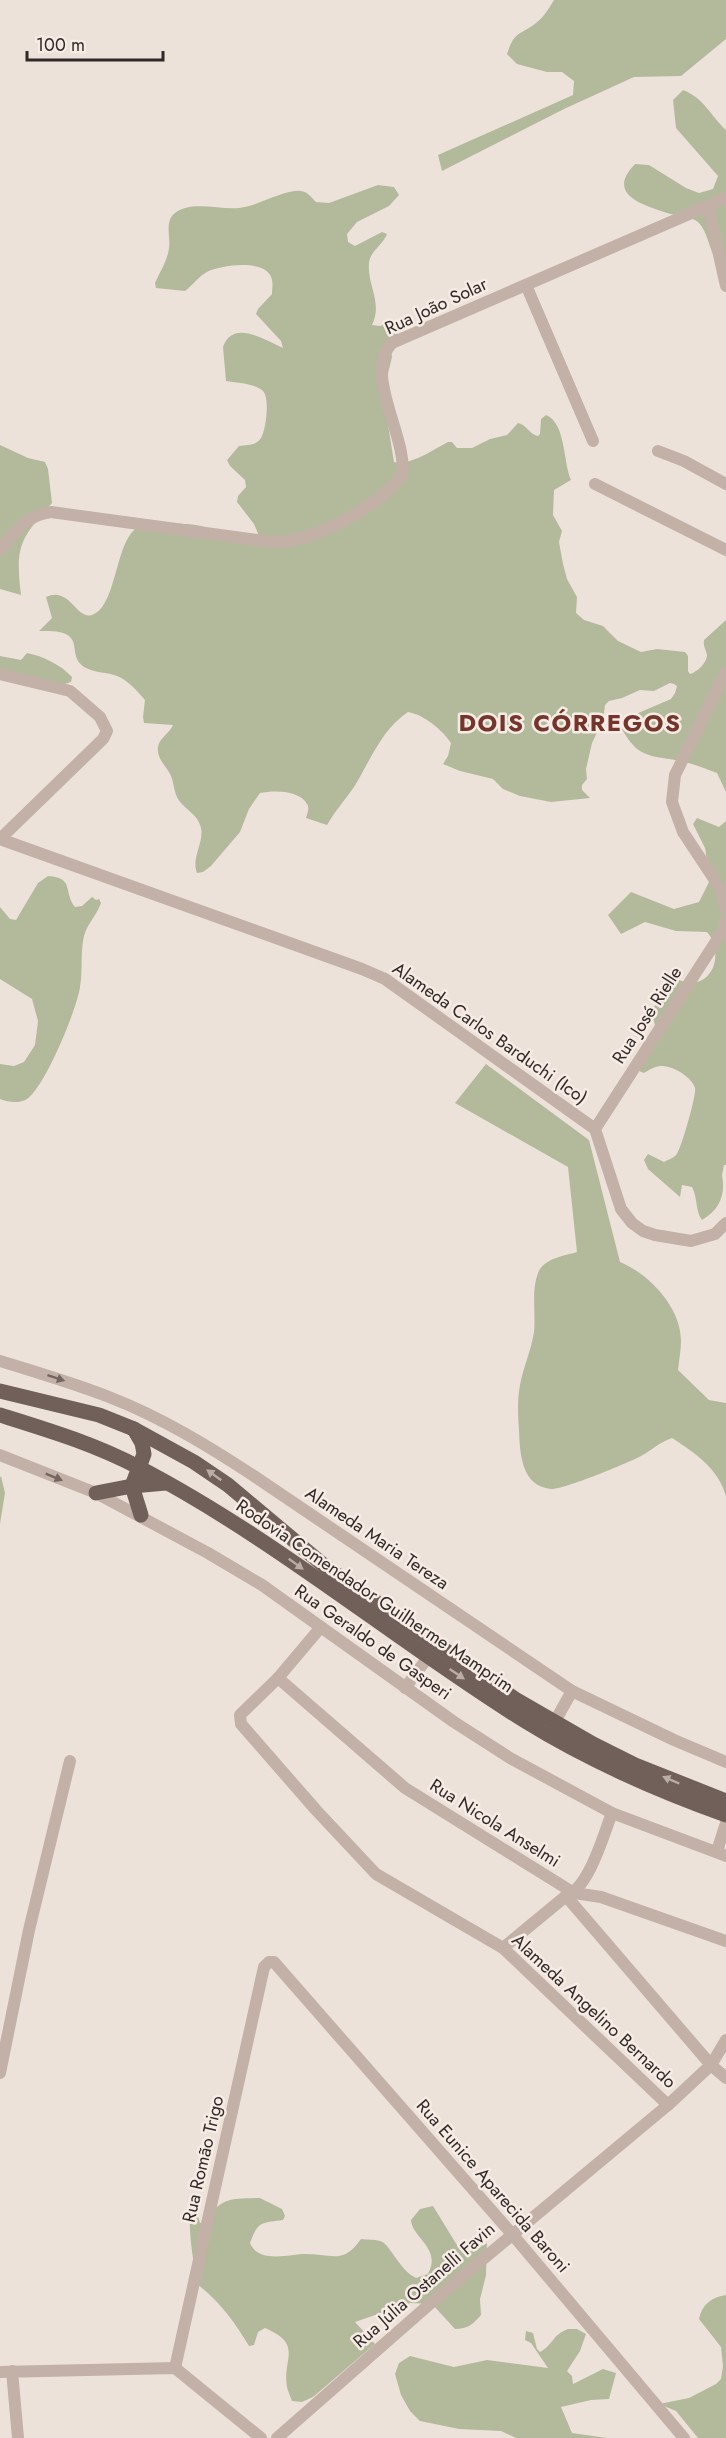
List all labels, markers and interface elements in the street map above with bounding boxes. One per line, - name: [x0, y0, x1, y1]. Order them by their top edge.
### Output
- scale bar: [27, 24, 164, 62]
- text: 100 m: [36, 32, 85, 58]
- street label: Rua João Solar: [380, 271, 492, 341]
- district label: DOIS CÓRREGOS: [459, 705, 681, 740]
- street label: Alameda Carlos Barduchi (Ico): [387, 956, 593, 1110]
- street label: Rua José Rielle: [606, 961, 688, 1069]
- one-way arrow: [47, 1374, 65, 1384]
- one-way arrow: [207, 1469, 223, 1481]
- one-way arrow: [46, 1472, 64, 1482]
- street label: Alameda Maria Tereza: [300, 1480, 454, 1596]
- street label: Rodovia Comendador Guilherme Mamprim: [231, 1493, 519, 1699]
- one-way arrow: [288, 1558, 304, 1570]
- street label: Rua Geraldo de Gasperi: [289, 1578, 457, 1706]
- one-way arrow: [449, 1669, 465, 1680]
- street label: Rua Nicola Anselmi: [425, 1772, 565, 1874]
- one-way arrow: [662, 1775, 680, 1785]
- street label: Alameda Angelino Bernardo: [506, 1928, 682, 2094]
- street label: Rua Romão Trigo: [176, 2093, 230, 2225]
- street label: Rua Eunice Aparecida Baroni: [410, 2094, 576, 2278]
- street label: Rua Júlia Ostanelli Favin: [347, 2216, 501, 2354]

